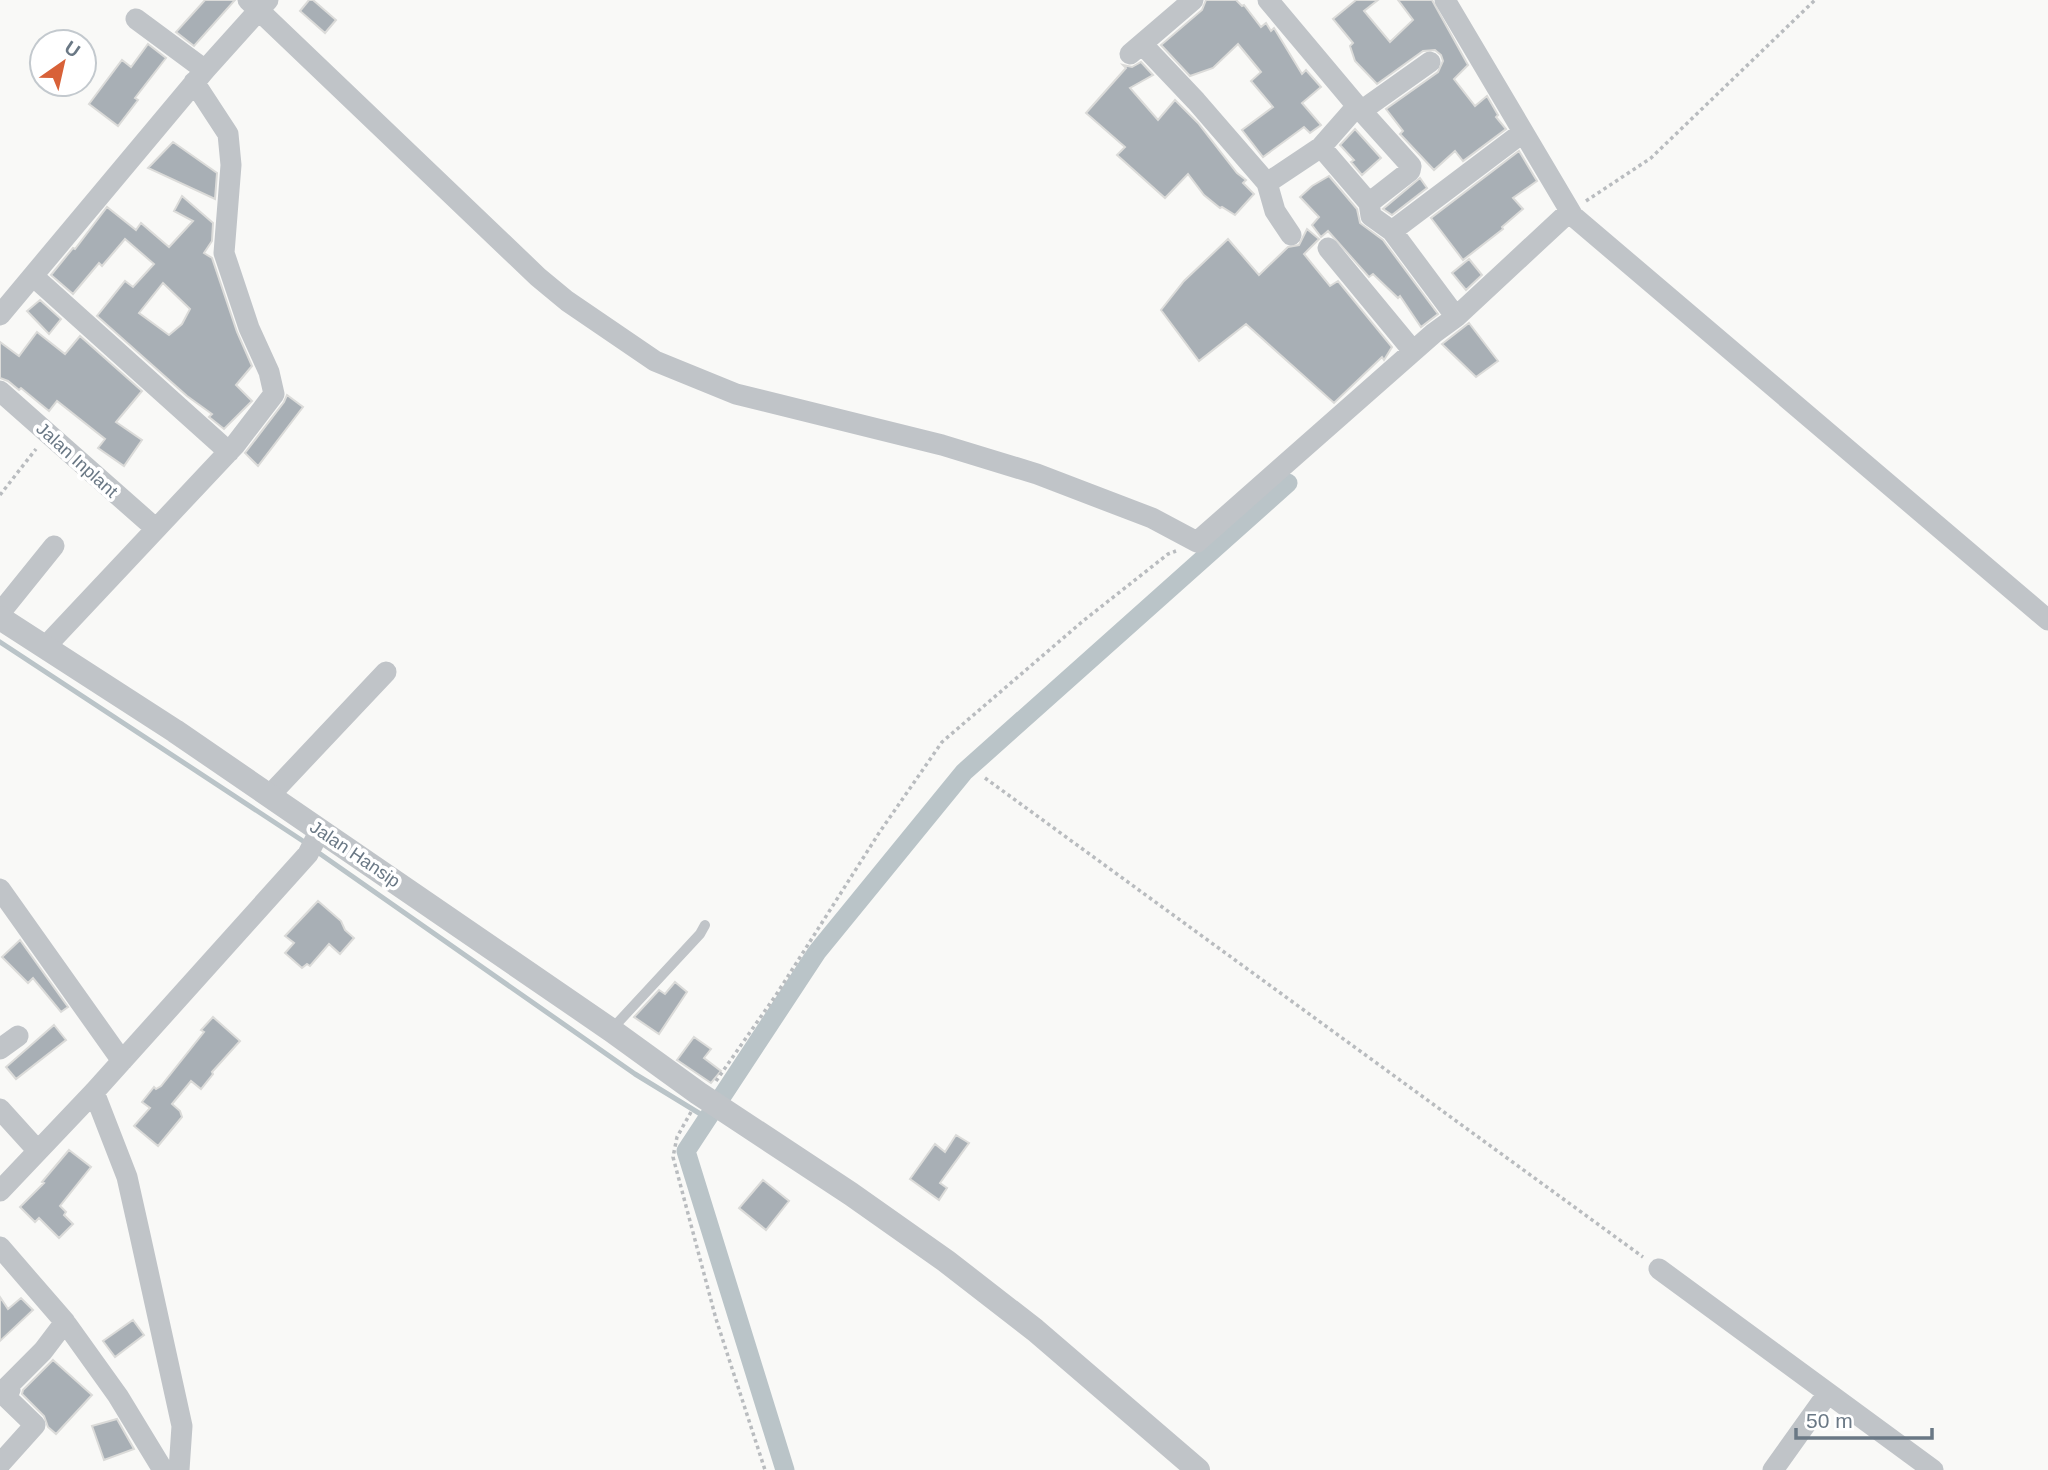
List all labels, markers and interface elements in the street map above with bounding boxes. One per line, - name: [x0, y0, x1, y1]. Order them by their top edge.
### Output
- north arrow: [28, 28, 98, 98]
- text: U: [61, 37, 84, 62]
- street label: Jalan Inplant: [32, 418, 122, 502]
- street label: Jalan Hansip: [306, 817, 404, 891]
- scale bar: [1796, 1396, 1932, 1440]
- text: 50 m: [1806, 1409, 1853, 1432]

